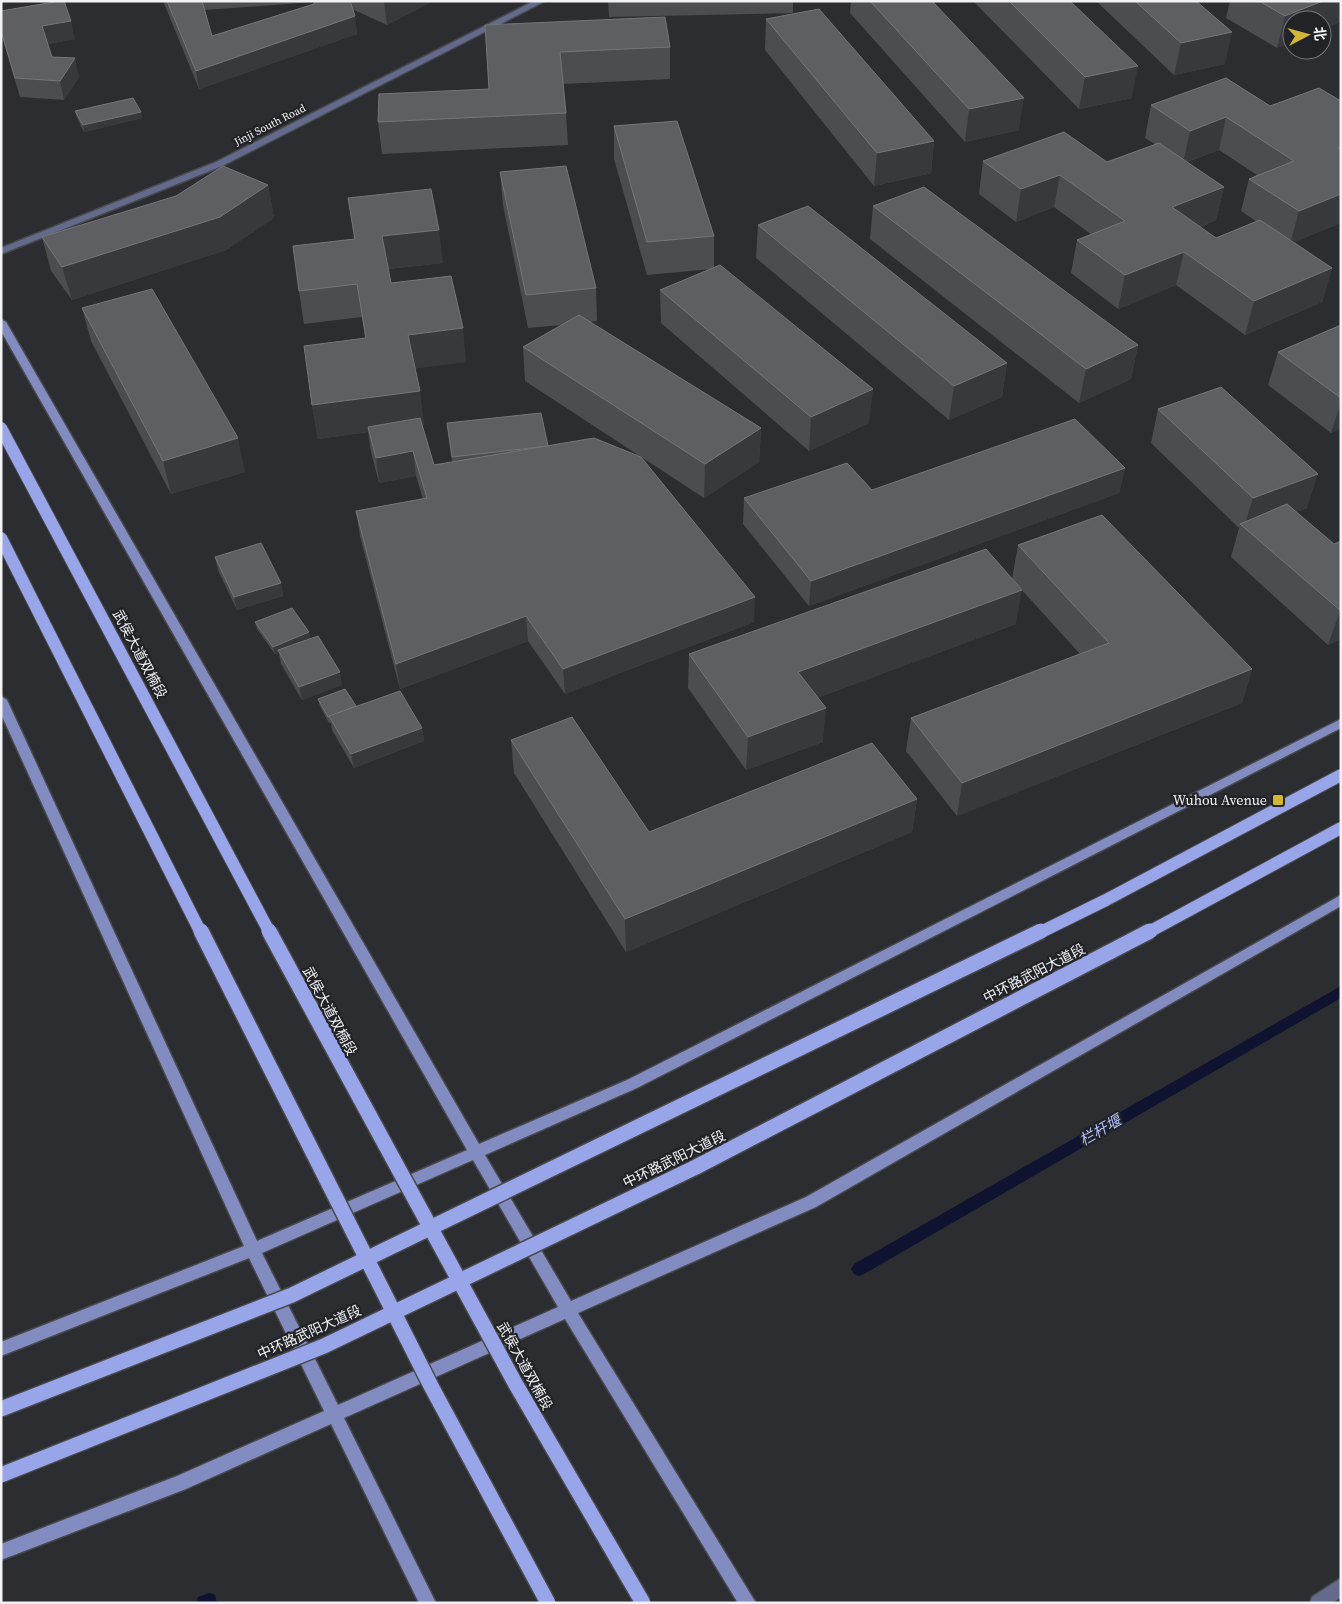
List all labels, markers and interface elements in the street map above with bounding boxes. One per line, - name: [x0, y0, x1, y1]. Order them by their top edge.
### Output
- north arrow: [1282, 10, 1332, 60]
- text: 北: [1309, 26, 1331, 42]
- street label: Jinji South Road: [231, 100, 309, 150]
- street label: 武侯大道双楠段: [108, 606, 172, 702]
- place label: Wuhou Avenue: [1173, 790, 1267, 810]
- marker: Wuhou Avenue: [1271, 793, 1285, 807]
- street label: 中环路武阳大道段: [980, 939, 1088, 1007]
- street label: 武侯大道双楠段: [298, 963, 362, 1059]
- water label: 栏杆堰: [1075, 1108, 1127, 1150]
- street label: 中环路武阳大道段: [619, 1125, 729, 1193]
- street label: 中环路武阳大道段: [254, 1300, 364, 1364]
- street label: 武侯大道双楠段: [492, 1318, 558, 1414]

